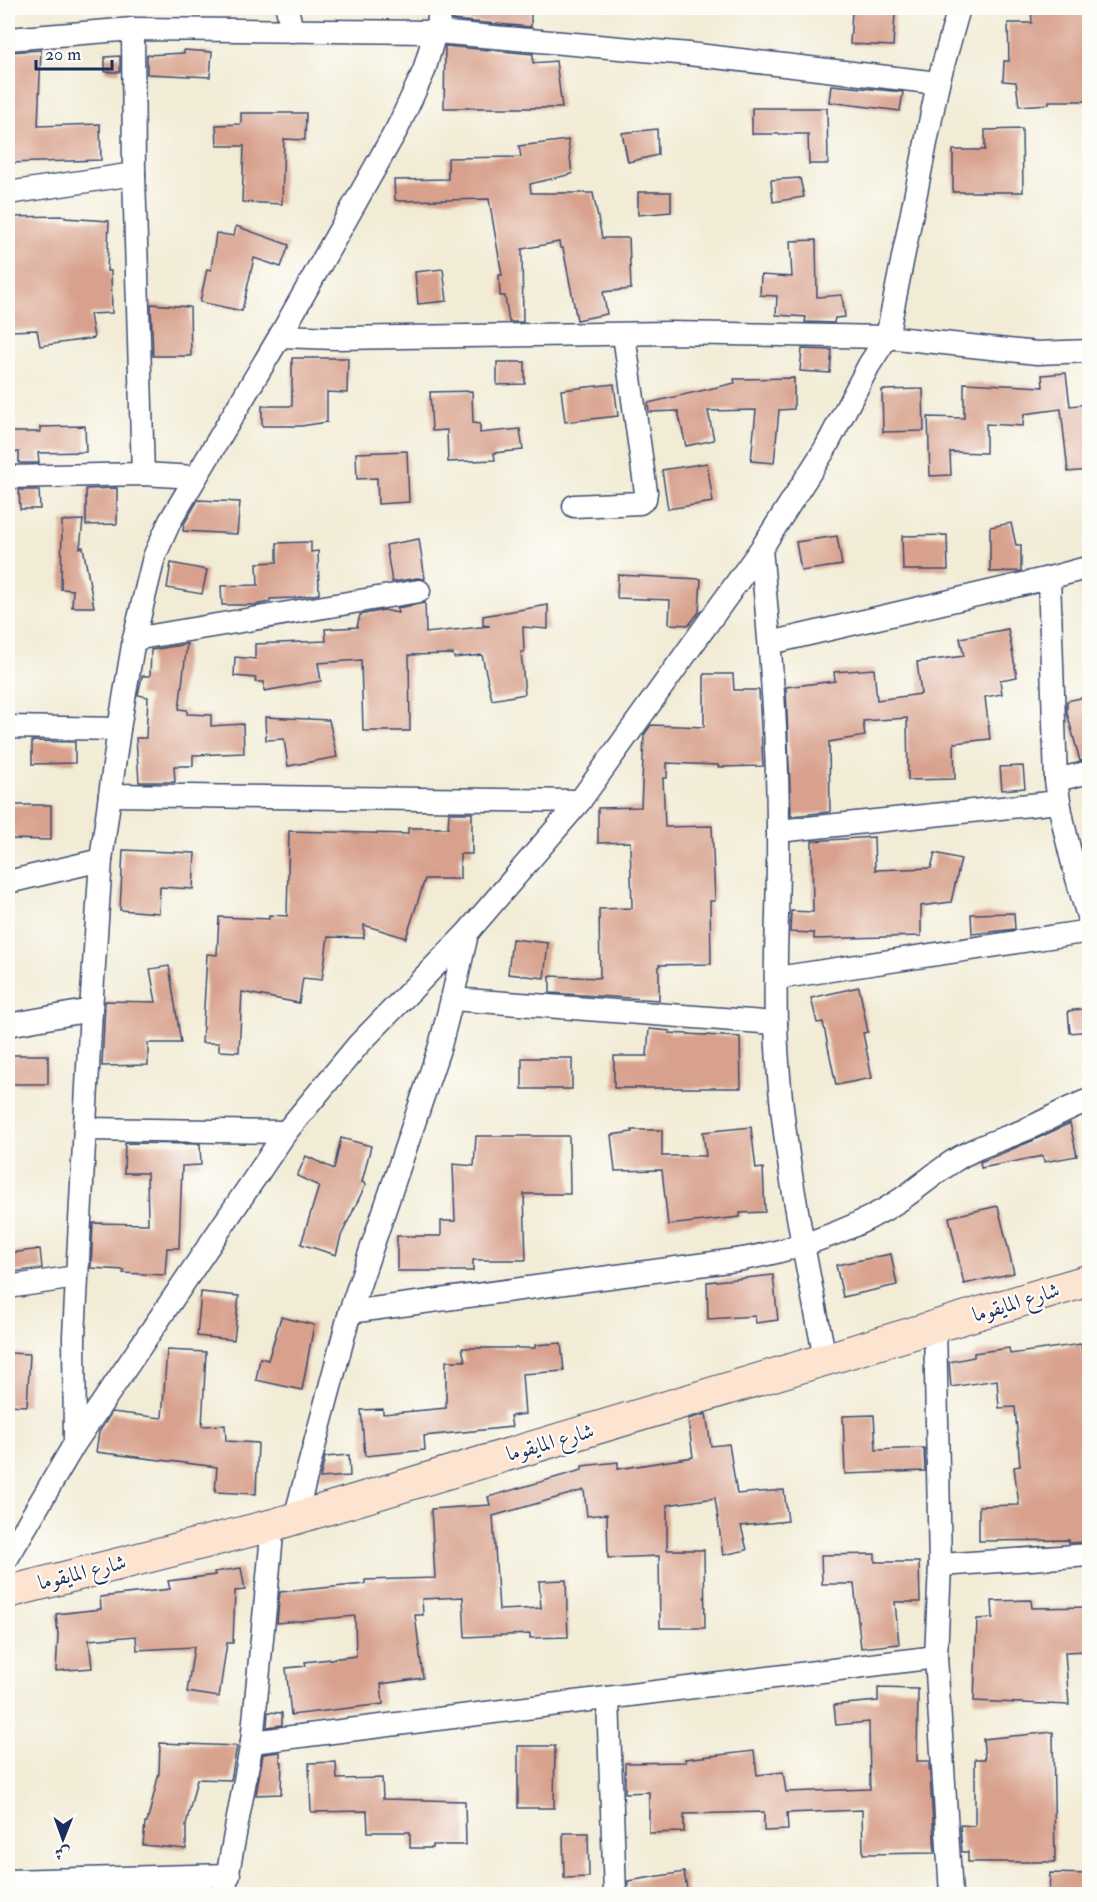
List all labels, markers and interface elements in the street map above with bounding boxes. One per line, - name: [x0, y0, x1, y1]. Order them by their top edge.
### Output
- scale bar: [36, 33, 112, 71]
- text: 20 m: [45, 43, 81, 66]
- street label: شارع المايقوما: [969, 1276, 1064, 1332]
- street label: شارع المايقوما: [503, 1417, 598, 1472]
- street label: شارع المايقوما: [35, 1549, 130, 1600]
- north arrow: [33, 1809, 93, 1869]
- text: ش: [55, 1843, 71, 1863]

